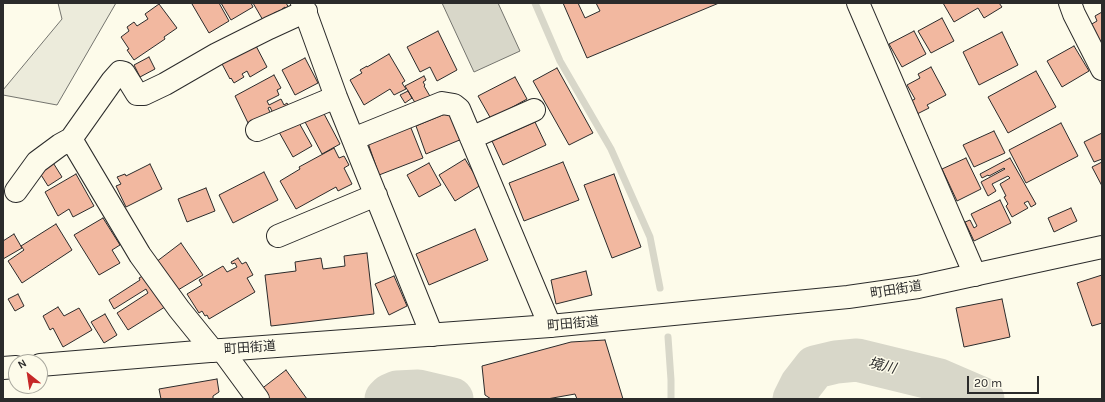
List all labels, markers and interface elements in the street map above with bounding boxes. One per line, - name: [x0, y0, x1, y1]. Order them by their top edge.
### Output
- street label: 町田街道: [869, 278, 923, 302]
- street label: 町田街道: [546, 314, 600, 334]
- street label: 町田街道: [224, 338, 276, 358]
- north arrow: [8, 354, 48, 394]
- water label: 境川: [866, 354, 898, 378]
- text: N: [16, 356, 29, 372]
- scale bar: [969, 368, 1041, 394]
- text: 20 m: [974, 376, 1002, 390]

